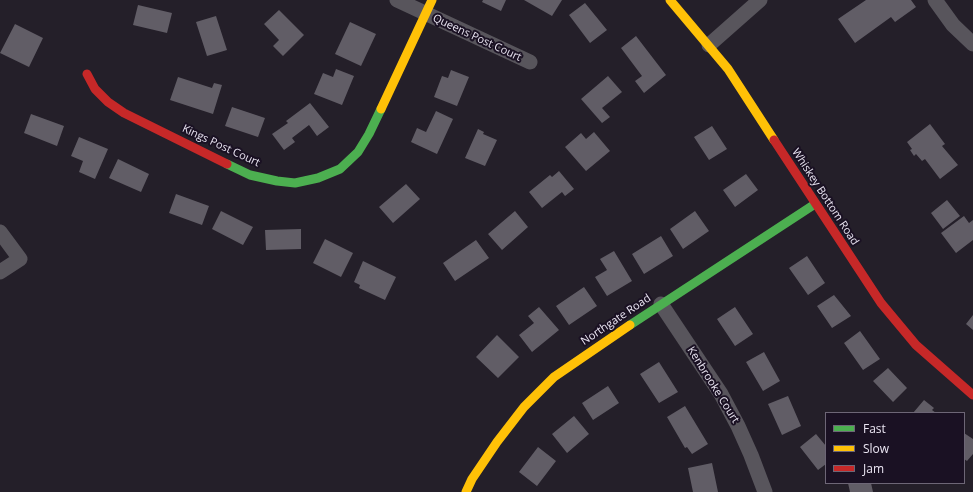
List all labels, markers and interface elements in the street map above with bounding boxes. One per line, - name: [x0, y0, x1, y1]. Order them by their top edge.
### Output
- street label: Queens Post Court: [430, 12, 524, 64]
- street label: Kings Post Court: [180, 122, 262, 170]
- street label: Whiskey Bottom Road: [789, 146, 861, 248]
- street label: Northgate Road: [579, 292, 653, 348]
- street label: Kenbrooke Court: [684, 344, 742, 426]
- legend: [825, 412, 965, 484]
- text: Fast: [863, 420, 886, 437]
- text: Slow: [863, 440, 889, 457]
- text: Jam: [863, 460, 884, 477]

